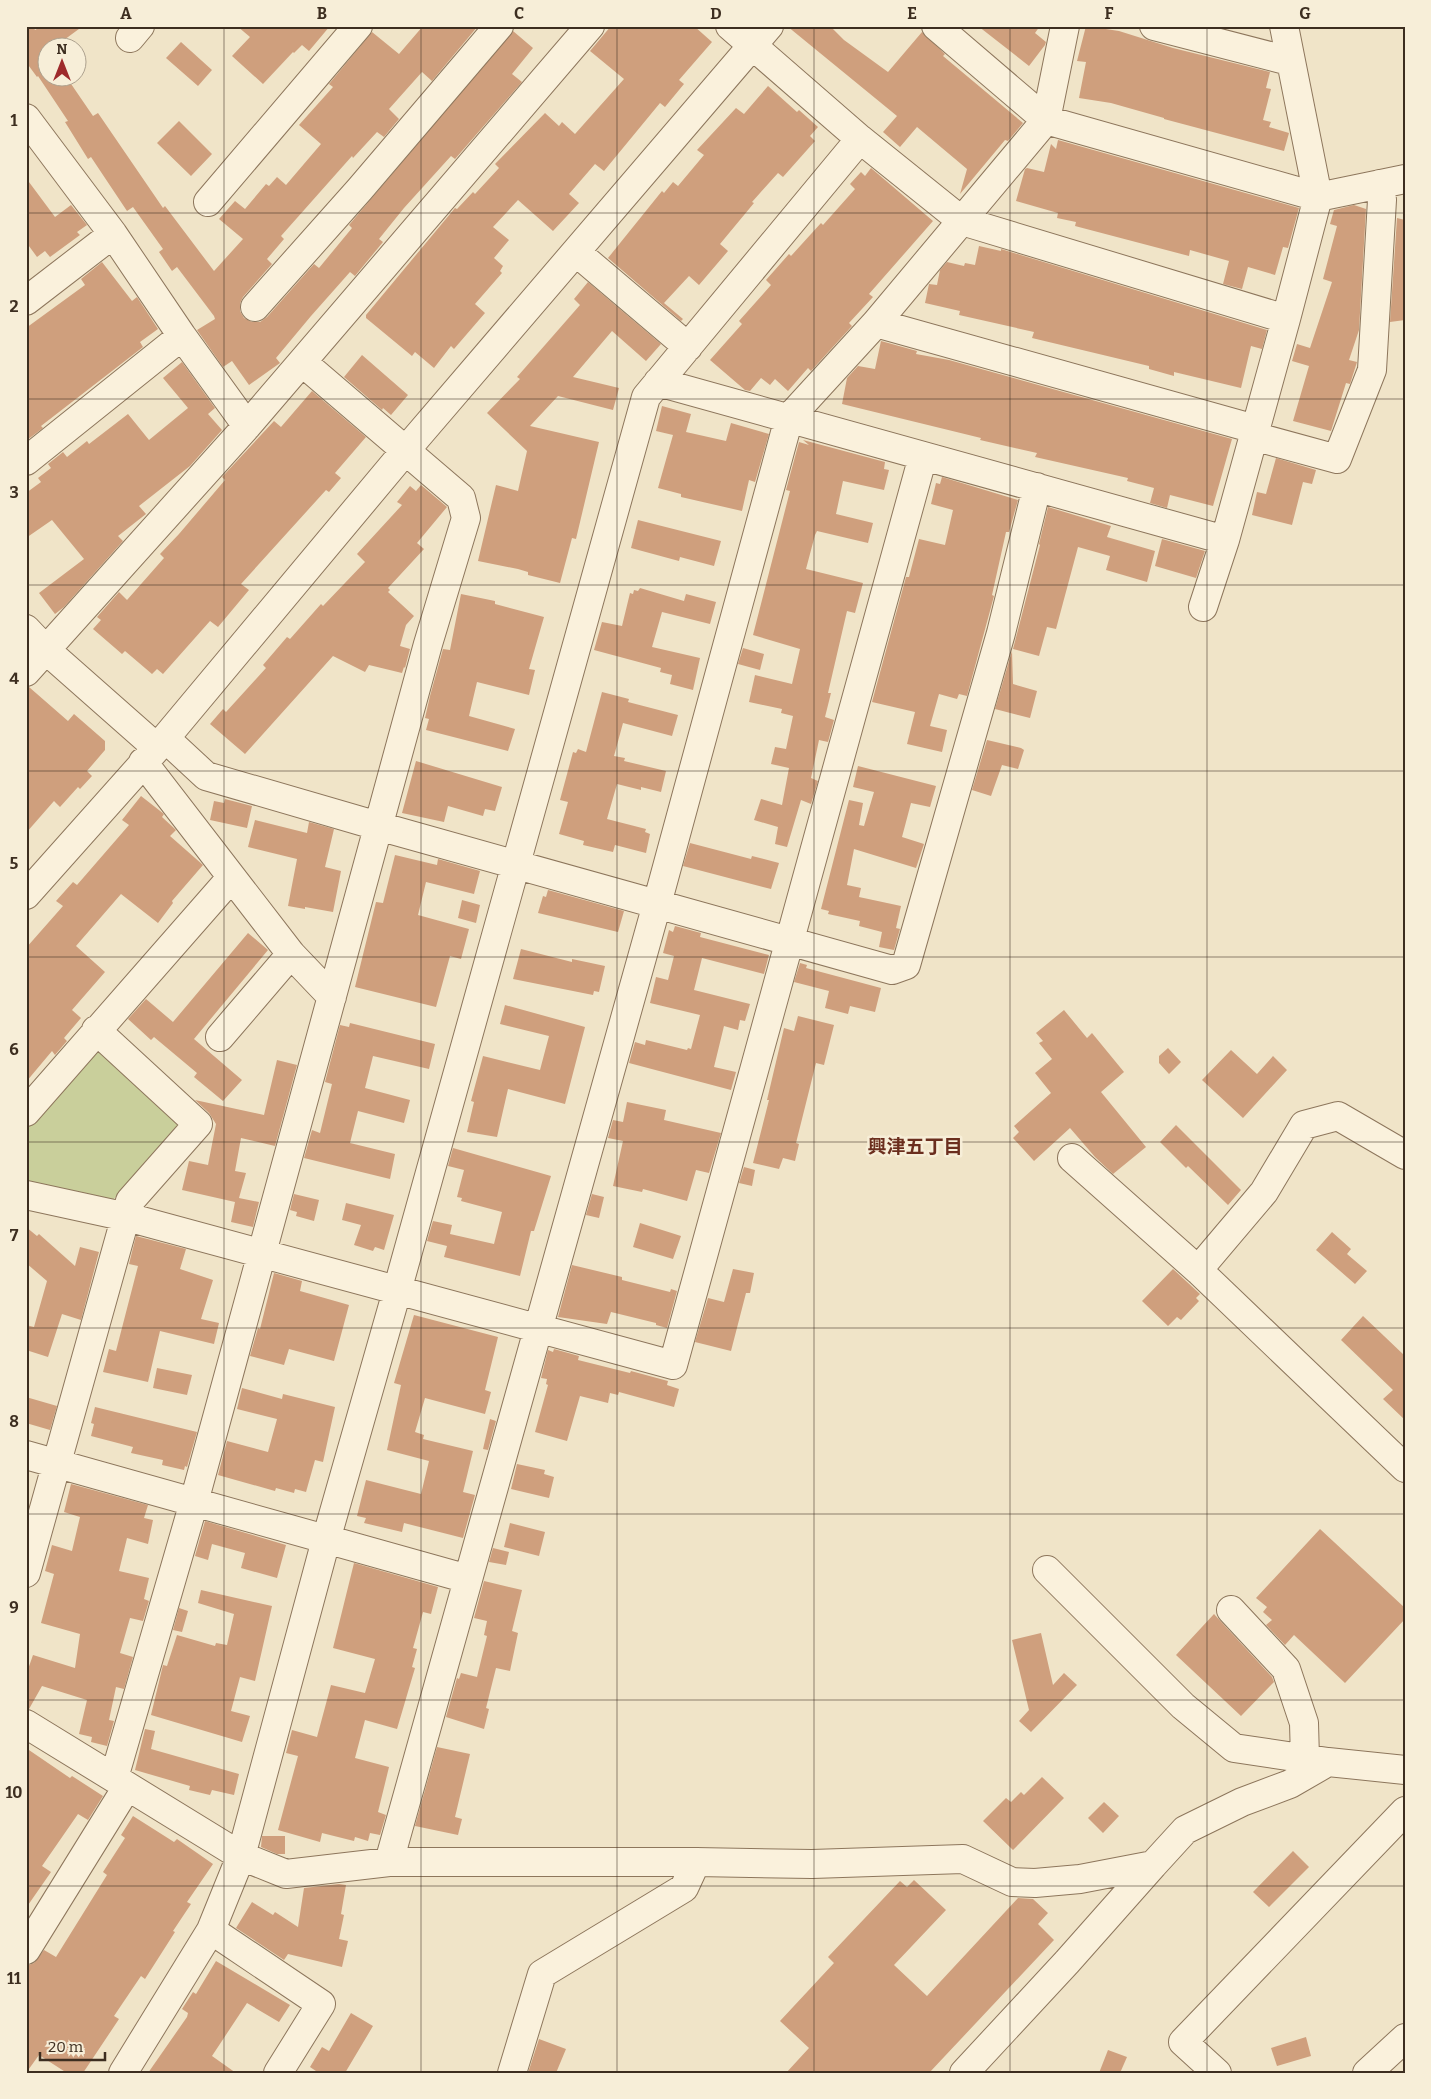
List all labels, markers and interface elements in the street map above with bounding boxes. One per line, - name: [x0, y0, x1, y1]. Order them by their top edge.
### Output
- text: A: [120, 4, 132, 23]
- text: B: [317, 4, 327, 23]
- text: C: [514, 4, 524, 23]
- text: D: [710, 4, 722, 23]
- text: E: [907, 4, 917, 23]
- text: F: [1105, 4, 1114, 23]
- text: G: [1299, 4, 1311, 23]
- north arrow: [38, 38, 88, 88]
- text: N: [57, 41, 68, 58]
- text: 1: [11, 111, 18, 130]
- text: 2: [9, 297, 19, 316]
- text: 3: [9, 483, 19, 502]
- text: 4: [9, 669, 19, 688]
- text: 5: [10, 854, 19, 873]
- text: 6: [9, 1040, 19, 1059]
- district label: 興津五丁目: [867, 1135, 963, 1158]
- text: 7: [10, 1226, 19, 1245]
- text: 8: [9, 1412, 19, 1431]
- text: 9: [9, 1598, 19, 1617]
- text: 10: [5, 1783, 23, 1802]
- text: 11: [7, 1969, 21, 1988]
- scale bar: [40, 2029, 105, 2061]
- text: 20 m: [48, 2038, 84, 2056]

